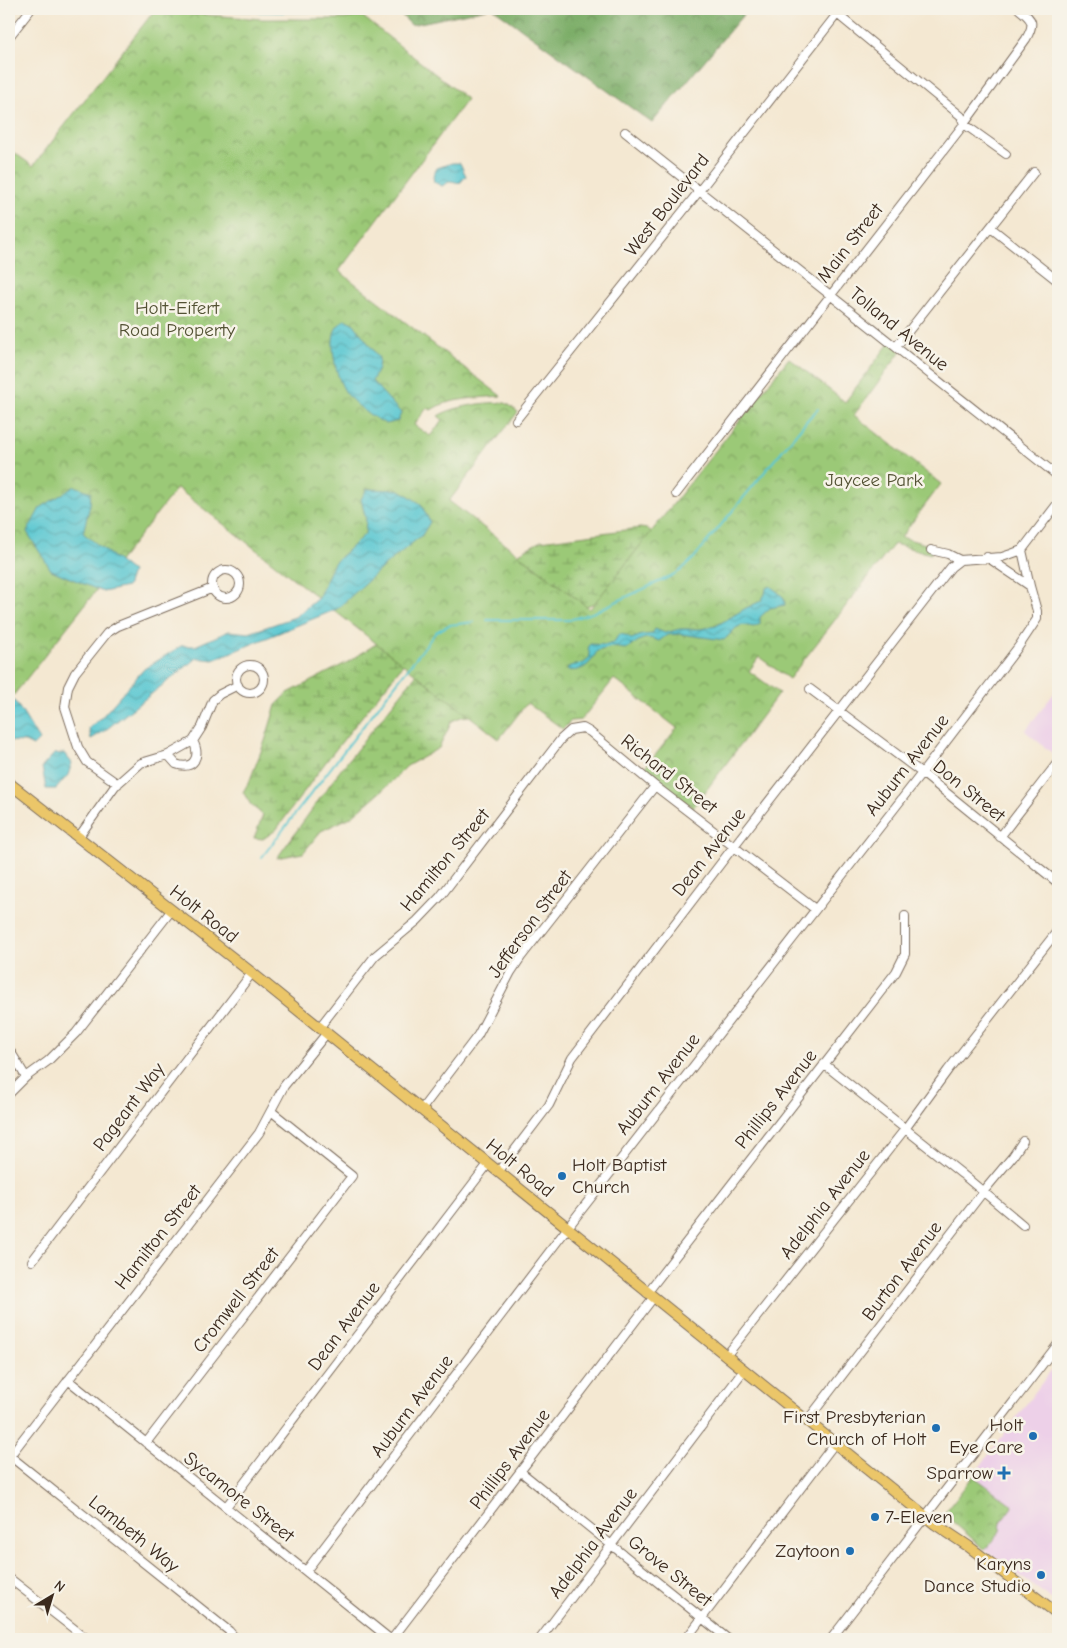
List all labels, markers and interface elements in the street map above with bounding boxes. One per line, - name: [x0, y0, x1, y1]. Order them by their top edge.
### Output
- street label: West Boulevard: [620, 149, 714, 261]
- street label: Main Street: [812, 199, 888, 287]
- street label: Tolland Avenue: [845, 282, 953, 376]
- park label: Holt-Eifert Road Property: [119, 297, 236, 341]
- park label: Jaycee Park: [825, 469, 924, 491]
- street label: Auburn Avenue: [861, 710, 953, 820]
- street label: Richard Street: [617, 730, 722, 819]
- street label: Don Street: [928, 755, 1010, 827]
- street label: Dean Avenue: [668, 803, 750, 901]
- street label: Hamilton Street: [396, 804, 495, 916]
- street label: Jefferson Street: [484, 865, 577, 982]
- street label: Holt Road: [165, 880, 243, 948]
- street label: Auburn Avenue: [612, 1029, 704, 1139]
- street label: Phillips Avenue: [730, 1045, 822, 1153]
- street label: Pageant Way: [89, 1058, 170, 1155]
- street label: Holt Road: [482, 1134, 558, 1202]
- street label: Adelphia Avenue: [775, 1145, 875, 1263]
- place label: Holt Baptist Church: [572, 1154, 667, 1198]
- marker: Holt Baptist Church: [556, 1170, 568, 1182]
- street label: Hamilton Street: [110, 1180, 206, 1294]
- street label: Burton Avenue: [858, 1217, 946, 1325]
- street label: Cromwell Street: [188, 1243, 284, 1357]
- street label: Dean Avenue: [303, 1277, 385, 1375]
- street label: Auburn Avenue: [366, 1350, 458, 1462]
- street label: Phillips Avenue: [465, 1405, 555, 1513]
- place label: First Presbyterian Church of Holt: [783, 1406, 927, 1450]
- place label: Holt Eye Care: [949, 1414, 1024, 1458]
- marker: First Presbyterian Church of Holt: [930, 1422, 942, 1434]
- marker: Holt Eye Care: [1027, 1430, 1039, 1442]
- street label: Sycamore Street: [179, 1447, 299, 1547]
- place label: Sparrow: [927, 1462, 994, 1484]
- marker: Sparrow: [997, 1466, 1011, 1480]
- street label: Adelphia Avenue: [544, 1483, 642, 1603]
- street label: Lambeth Way: [84, 1491, 184, 1577]
- place label: 7-Eleven: [885, 1506, 953, 1528]
- marker: 7-Eleven: [869, 1511, 881, 1523]
- street label: Grove Street: [624, 1530, 717, 1612]
- place label: Zaytoon: [775, 1540, 840, 1562]
- marker: Zaytoon: [844, 1545, 856, 1557]
- place label: Karyns Dance Studio: [924, 1553, 1031, 1597]
- marker: Karyns Dance Studio: [1035, 1569, 1047, 1581]
- north arrow: [28, 1570, 78, 1620]
- text: N: [51, 1577, 69, 1596]

